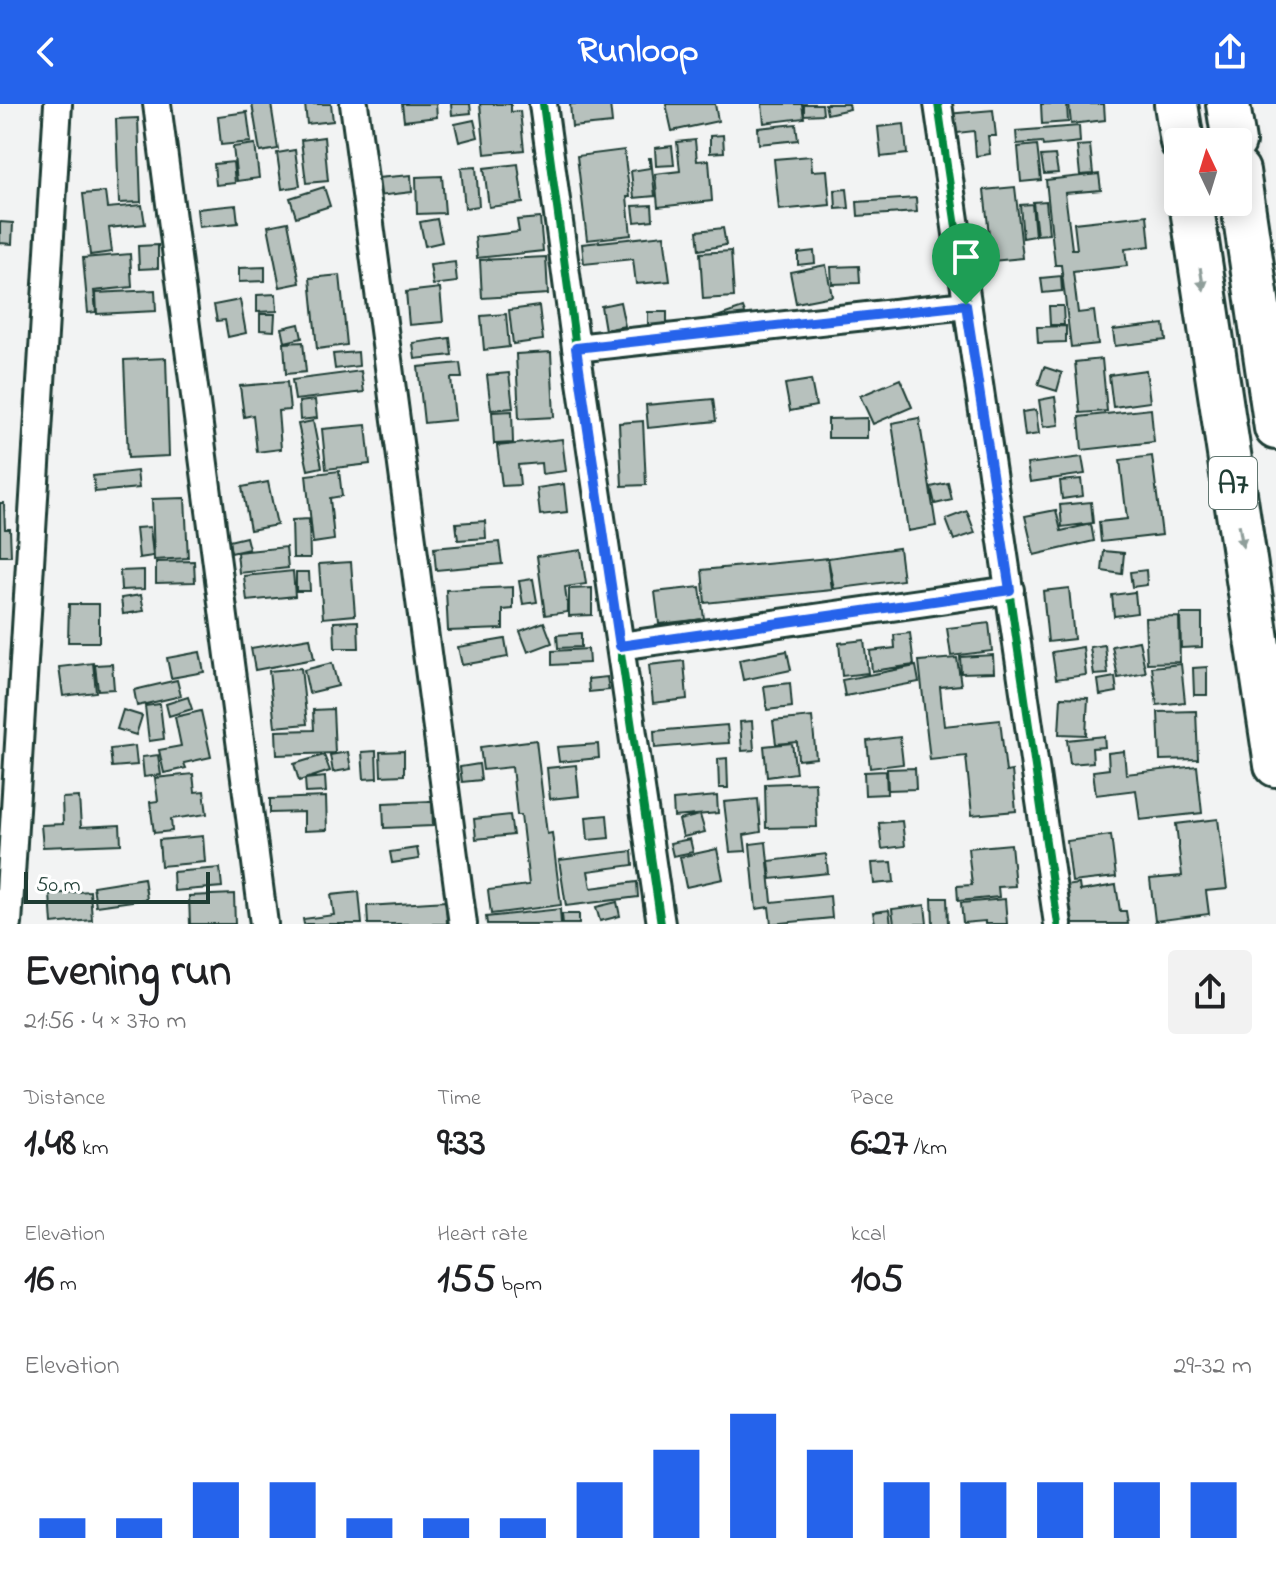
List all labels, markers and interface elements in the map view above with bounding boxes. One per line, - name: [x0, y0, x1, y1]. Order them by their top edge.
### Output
- text: Runloop: [577, 26, 699, 79]
- icon: back: [24, 30, 68, 74]
- icon: share: [1208, 30, 1252, 74]
- north arrow: [1164, 128, 1252, 216]
- map controls: [1164, 128, 1252, 216]
- pin: [932, 223, 1000, 305]
- icon: arrive: [944, 235, 988, 279]
- one-way arrow: [1196, 267, 1209, 292]
- road number: A7: [1209, 457, 1257, 509]
- one-way arrow: [1235, 524, 1248, 549]
- scale bar: [24, 868, 210, 904]
- text: 50 m: [36, 870, 81, 902]
- text: Evening run: [24, 941, 231, 1005]
- button: share: [1168, 950, 1252, 1034]
- text: 21:56 · 4 × 370 m: [24, 1003, 186, 1041]
- text: Distance: [24, 1083, 105, 1115]
- text: Time: [437, 1083, 481, 1115]
- text: Pace: [851, 1083, 894, 1115]
- text: 1.48: [24, 1115, 76, 1174]
- text: 9:33: [437, 1115, 486, 1174]
- text: 6:27: [851, 1115, 908, 1174]
- text: km: [76, 1133, 109, 1165]
- text: /km: [908, 1133, 947, 1165]
- text: Elevation: [24, 1219, 105, 1251]
- text: Heart rate: [437, 1219, 528, 1251]
- text: kcal: [851, 1219, 886, 1251]
- text: 16: [24, 1251, 54, 1310]
- text: 155: [437, 1251, 496, 1310]
- text: 105: [851, 1251, 904, 1310]
- text: m: [54, 1269, 77, 1301]
- text: bpm: [496, 1269, 542, 1301]
- text: Elevation: [24, 1348, 120, 1386]
- text: 29–32 m: [1173, 1348, 1252, 1386]

